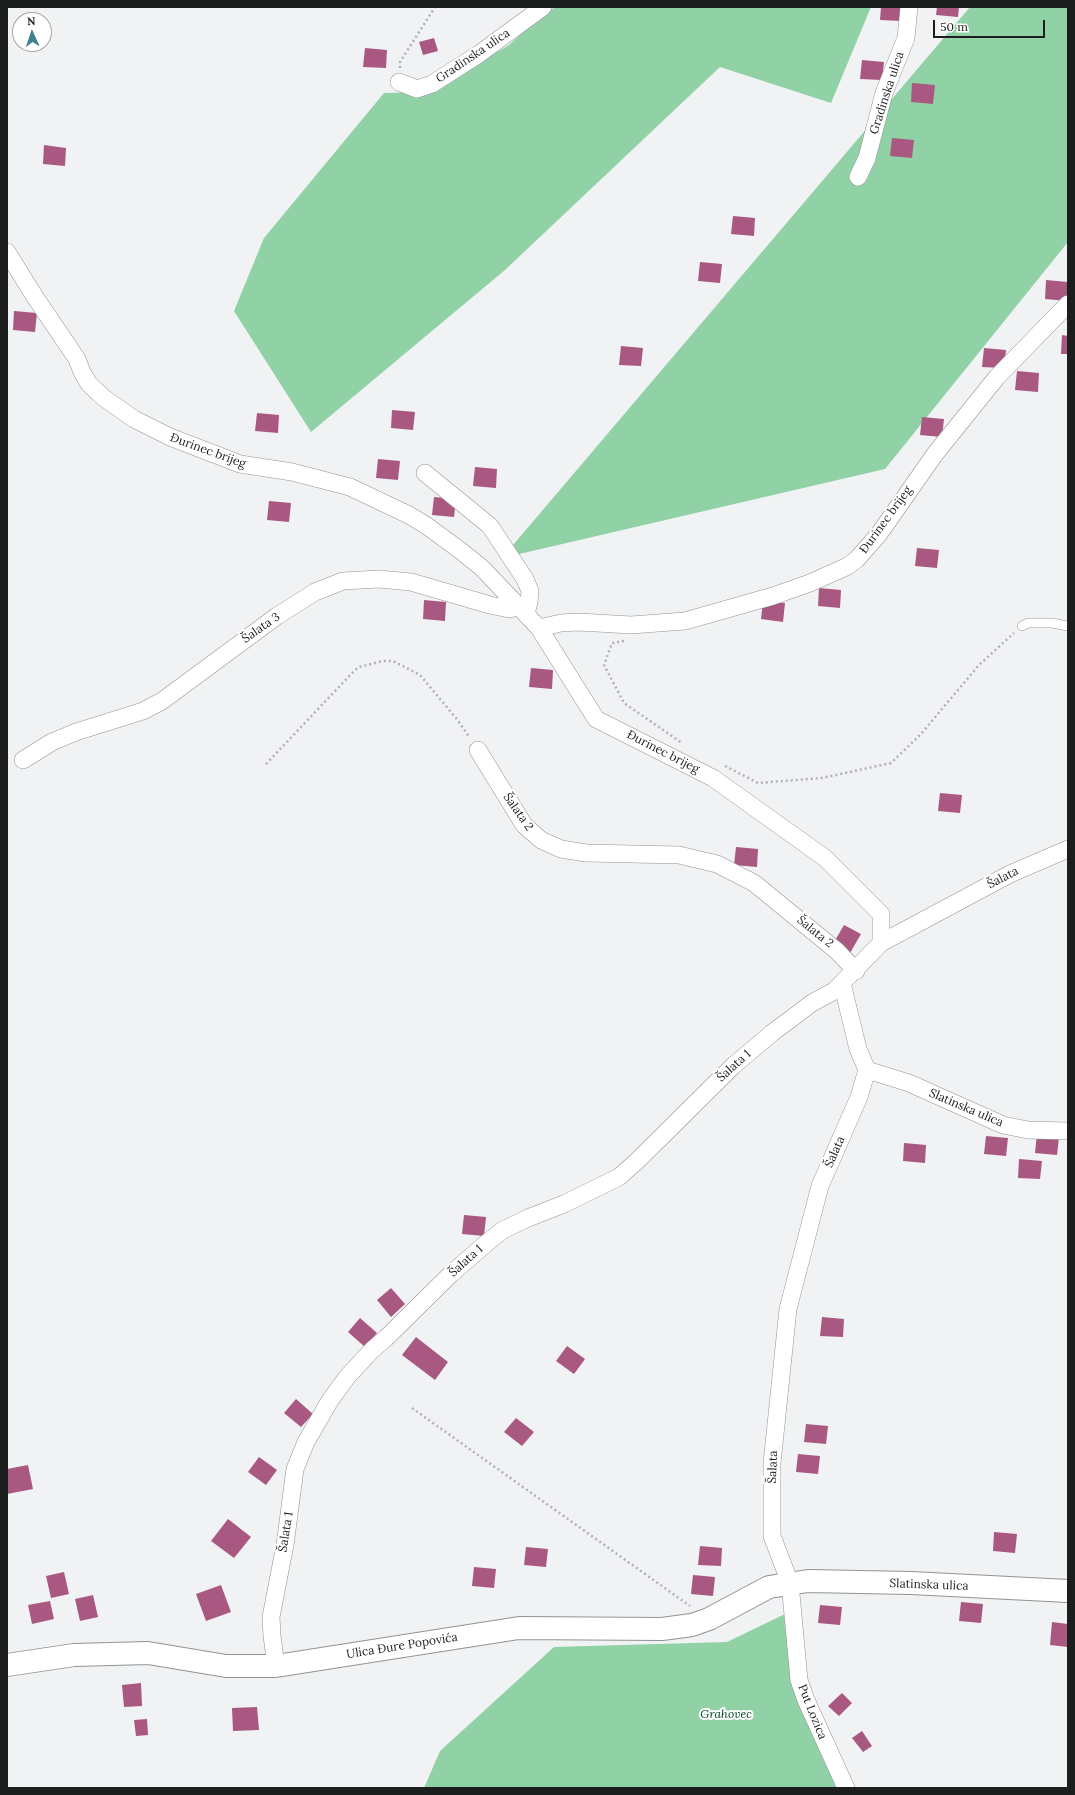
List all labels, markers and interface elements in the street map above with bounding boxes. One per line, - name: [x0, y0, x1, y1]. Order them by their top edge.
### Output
- north arrow: [12, 12, 52, 52]
- scale bar: [935, 12, 1047, 38]
- text: N: [27, 14, 36, 28]
- text: 50 m: [940, 19, 968, 34]
- street label: Gradinska ulica: [433, 26, 513, 86]
- street label: Gradinska ulica: [867, 50, 907, 136]
- street label: Đurinec brijeg: [168, 431, 248, 471]
- street label: Đurinec brijeg: [857, 484, 915, 556]
- street label: Šalata 3: [239, 610, 283, 646]
- street label: Đurinec brijeg: [624, 727, 702, 777]
- street label: Šalata 2: [500, 790, 536, 834]
- street label: Šalata: [985, 864, 1021, 892]
- street label: Šalata 2: [794, 913, 836, 951]
- street label: Šalata 1: [714, 1047, 754, 1085]
- street label: Slatinska ulica: [927, 1086, 1005, 1130]
- street label: Šalata: [822, 1134, 848, 1170]
- street label: Šalata 1: [446, 1242, 486, 1280]
- street label: Šalata: [765, 1450, 781, 1484]
- street label: Šalata 1: [276, 1511, 296, 1553]
- street label: Slatinska ulica: [889, 1576, 969, 1594]
- street label: Ulica Đure Popovića: [345, 1630, 459, 1662]
- street label: Put Lozica: [794, 1682, 830, 1742]
- park label: Grahovec: [700, 1708, 752, 1722]

